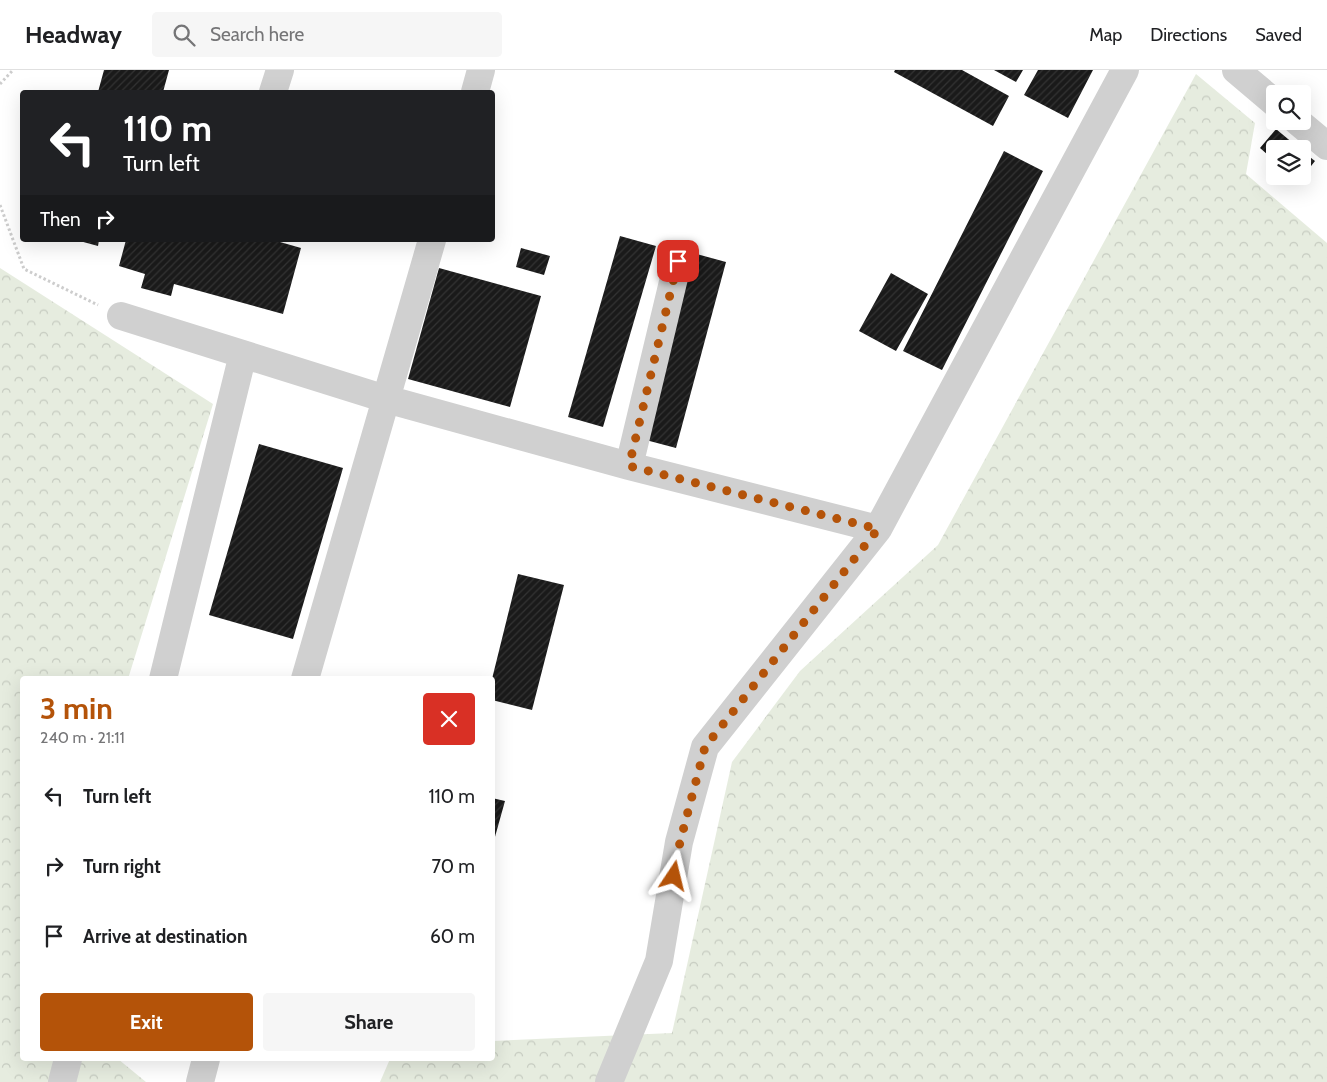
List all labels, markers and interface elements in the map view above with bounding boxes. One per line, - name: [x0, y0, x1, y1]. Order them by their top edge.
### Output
- search box: [152, 12, 502, 57]
- text: Headway: [25, 20, 122, 49]
- icon: search: [170, 21, 198, 49]
- text: Search here: [210, 23, 304, 46]
- text: Map: [1089, 24, 1122, 46]
- text: Directions: [1150, 24, 1227, 46]
- text: Saved: [1255, 24, 1302, 46]
- map controls: [1266, 85, 1311, 185]
- button: search: [1266, 85, 1311, 130]
- text: 110 m: [123, 107, 212, 150]
- icon: left: [40, 110, 105, 175]
- button: layers: [1266, 140, 1311, 185]
- text: Turn left: [123, 150, 200, 177]
- icon: right: [91, 205, 119, 233]
- text: Then: [40, 208, 81, 231]
- pin: [657, 240, 699, 282]
- icon: arrive: [664, 247, 692, 275]
- text: 3 min: [40, 690, 113, 727]
- button: close: [423, 693, 475, 745]
- text: 240 m · 21:11: [40, 728, 125, 747]
- icon: left: [40, 782, 68, 810]
- text: Turn left: [83, 785, 151, 808]
- text: 110 m: [428, 785, 475, 808]
- position arrow: [647, 849, 699, 901]
- icon: right: [40, 852, 68, 880]
- text: Turn right: [83, 855, 161, 878]
- text: 70 m: [431, 855, 475, 878]
- icon: arrive: [40, 922, 68, 950]
- text: Arrive at destination: [83, 925, 247, 948]
- text: 60 m: [430, 925, 475, 948]
- button: Exit: [40, 993, 253, 1051]
- button: Share: [263, 993, 475, 1051]

